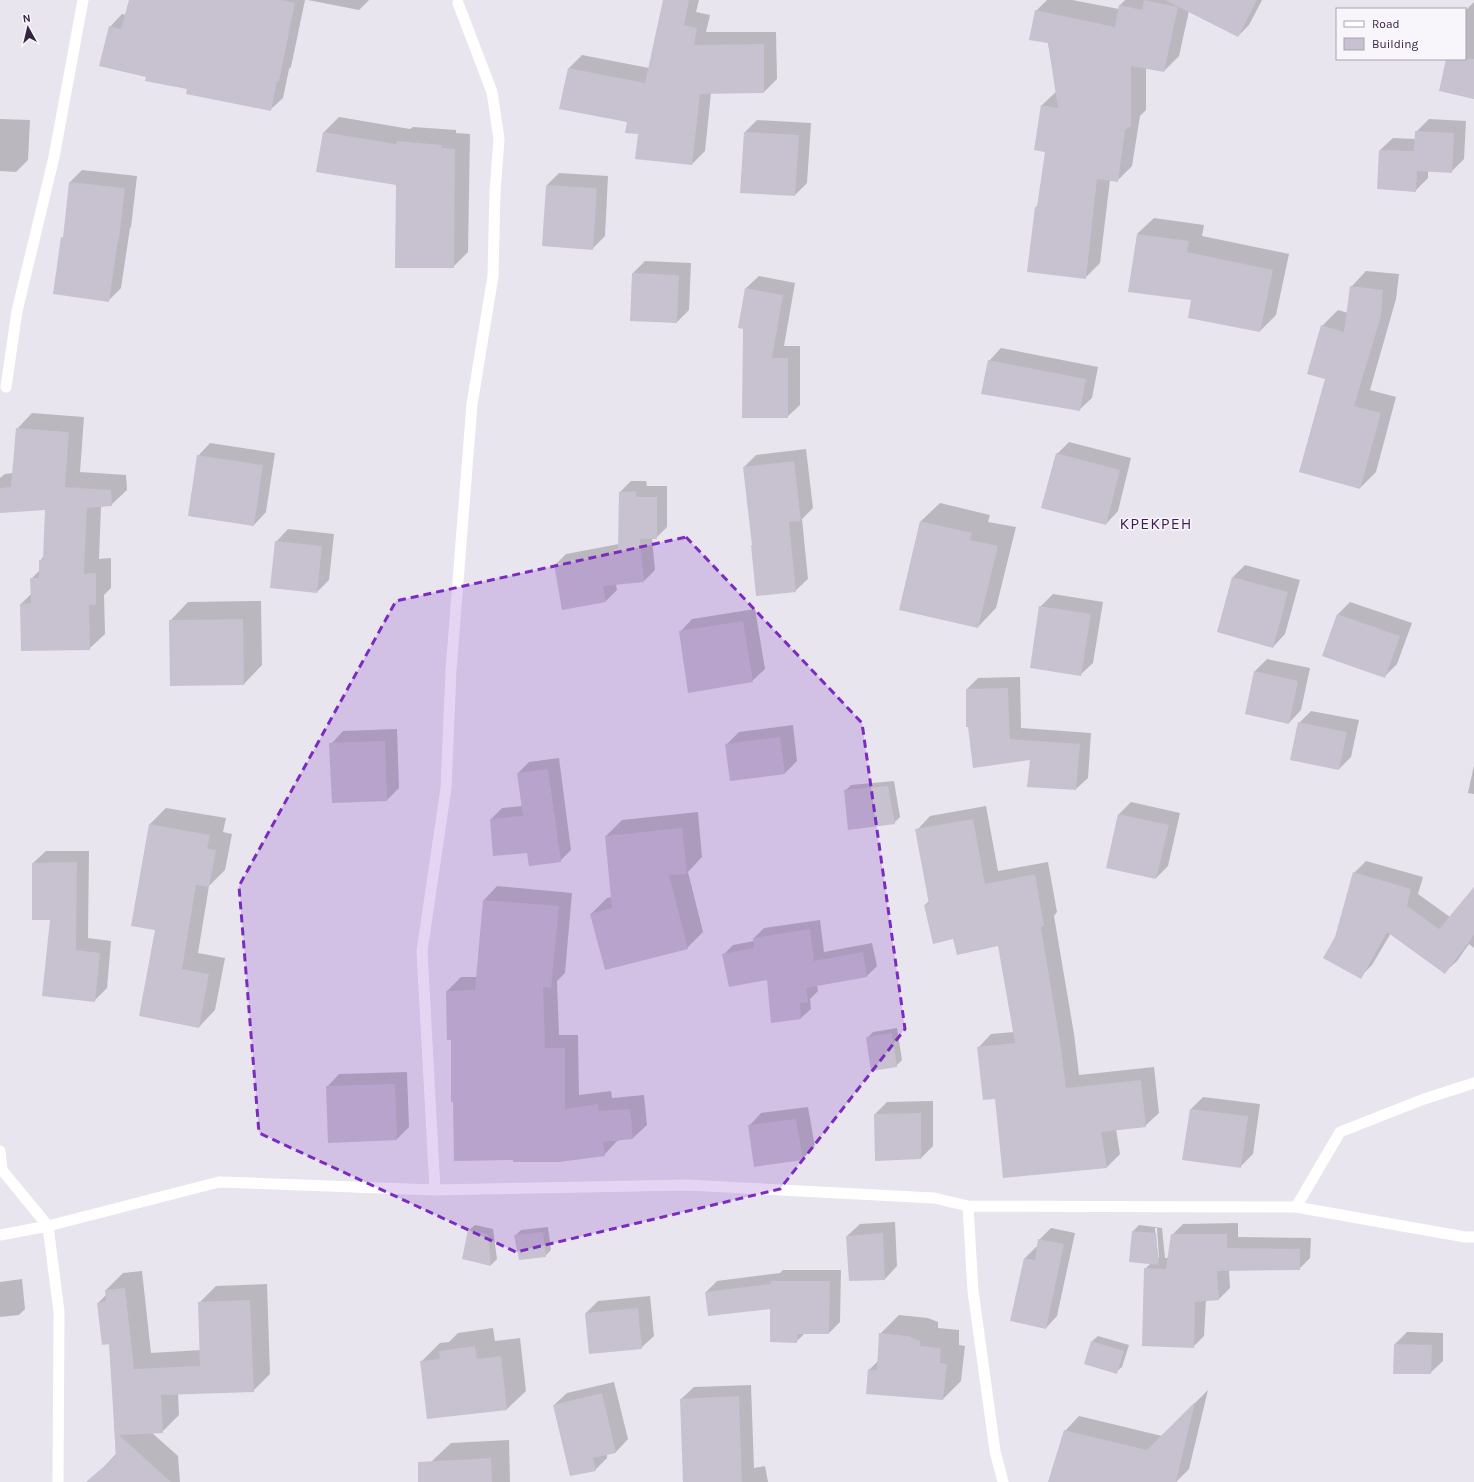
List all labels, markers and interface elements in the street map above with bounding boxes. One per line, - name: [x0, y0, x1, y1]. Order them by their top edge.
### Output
- north arrow: [8, 8, 48, 48]
- legend: [1336, 8, 1466, 60]
- text: N: [22, 12, 31, 26]
- text: Road: [1372, 17, 1400, 31]
- text: Building: [1372, 37, 1419, 51]
- district label: KPEKPEH: [1120, 514, 1192, 533]

